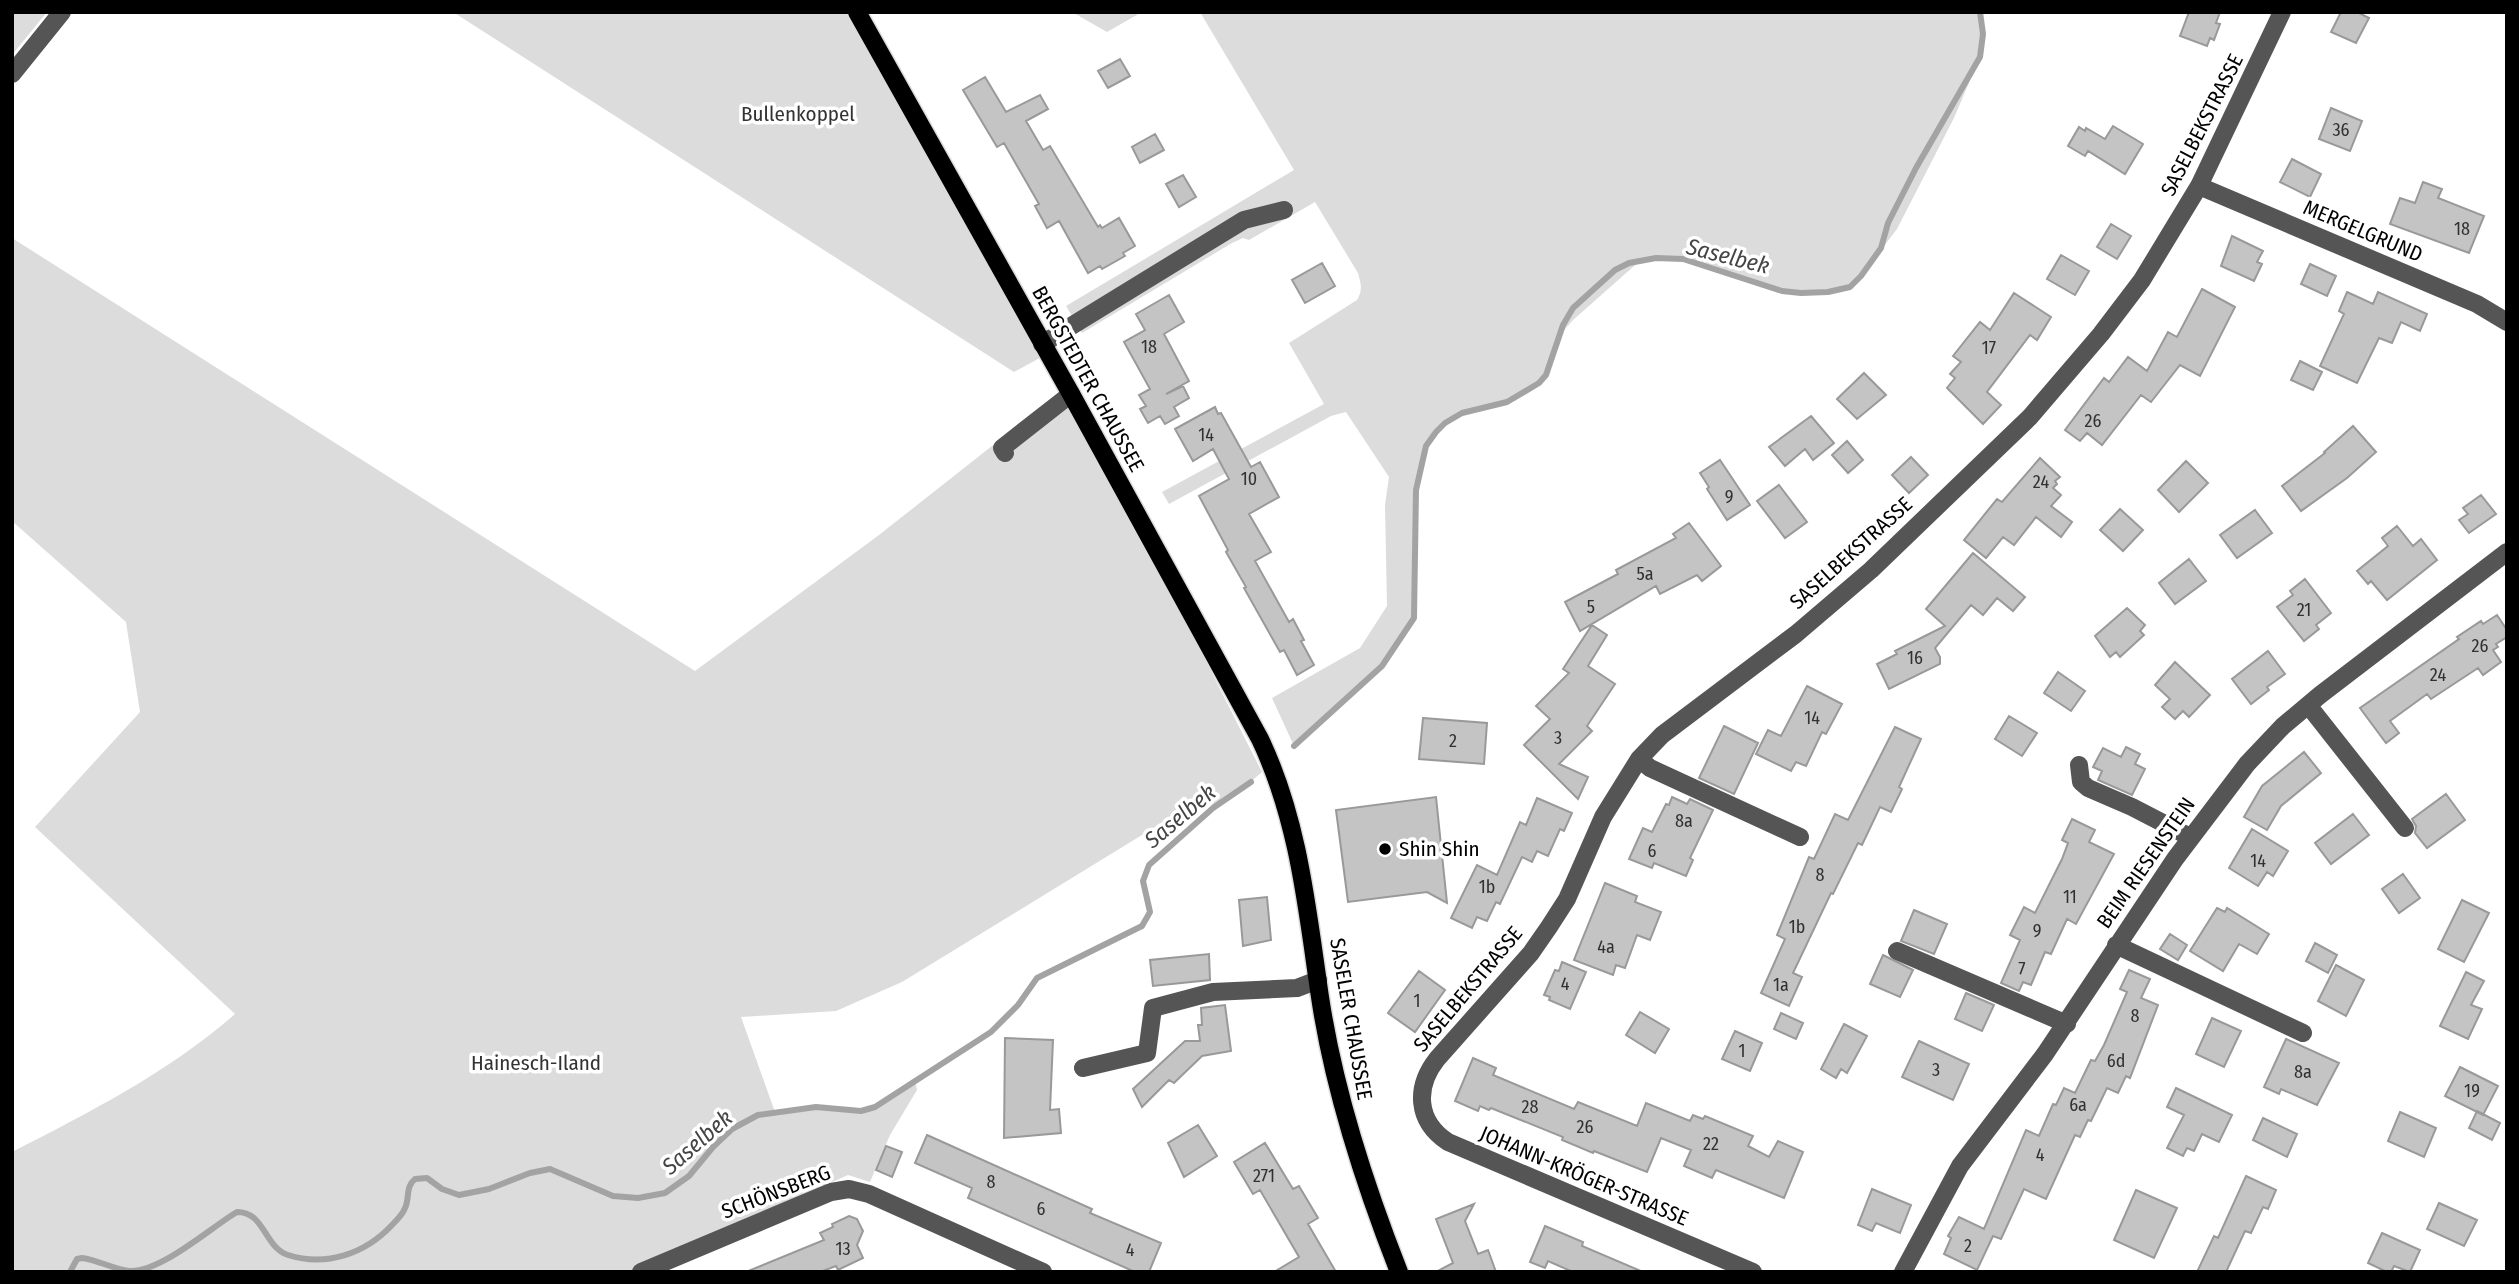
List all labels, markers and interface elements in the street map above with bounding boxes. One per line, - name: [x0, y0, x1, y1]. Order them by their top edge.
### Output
- street label: SASELBEKSTRASSE: [2155, 50, 2249, 200]
- park label: Bullenkoppel: [741, 101, 855, 127]
- house number: 36: [2332, 119, 2350, 141]
- street label: MERGELGRUND: [2300, 194, 2426, 268]
- house number: 18: [2454, 218, 2470, 240]
- water label: Saselbek: [1683, 232, 1772, 280]
- street label: BERGSTEDTER CHAUSSEE: [1026, 282, 1150, 477]
- house number: 18: [1141, 336, 1157, 358]
- house number: 17: [1982, 337, 1996, 359]
- house number: 26: [2085, 410, 2102, 432]
- house number: 14: [1198, 424, 1214, 446]
- house number: 10: [1241, 468, 1257, 490]
- house number: 24: [2033, 471, 2049, 493]
- house number: 9: [1725, 486, 1733, 508]
- street label: SASELBEKSTRASSE: [1784, 491, 1918, 615]
- house number: 5a: [1636, 563, 1654, 585]
- house number: 5: [1587, 596, 1595, 618]
- house number: 21: [2297, 599, 2311, 621]
- house number: 26: [2472, 635, 2489, 657]
- house number: 16: [1907, 647, 1923, 669]
- house number: 24: [2430, 664, 2446, 686]
- house number: 14: [1804, 707, 1820, 729]
- house number: 3: [1554, 727, 1562, 749]
- house number: 2: [1449, 730, 1457, 752]
- water label: Saselbek: [1138, 778, 1221, 854]
- street label: BEIM RIESENSTEIN: [2091, 792, 2201, 934]
- house number: 8a: [1675, 810, 1693, 832]
- place label: Shin Shin: [1399, 836, 1480, 862]
- house number: 6: [1648, 840, 1657, 862]
- marker: Shin Shin: [1377, 841, 1393, 857]
- house number: 14: [2250, 850, 2266, 872]
- house number: 8: [1816, 864, 1825, 886]
- house number: 1b: [1479, 876, 1495, 898]
- house number: 11: [2063, 886, 2077, 908]
- house number: 1b: [1789, 916, 1805, 938]
- house number: 9: [2033, 920, 2041, 942]
- street label: SASELBEKSTRASSE: [1408, 921, 1528, 1057]
- street label: SASELER CHAUSSEE: [1324, 936, 1378, 1102]
- house number: 4a: [1597, 936, 1615, 958]
- house number: 7: [2018, 958, 2026, 980]
- house number: 4: [1561, 973, 1570, 995]
- house number: 1a: [1773, 974, 1789, 996]
- house number: 1: [1413, 990, 1421, 1012]
- house number: 8: [2131, 1005, 2140, 1027]
- house number: 1: [1738, 1040, 1746, 1062]
- park label: Hainesch-Iland: [471, 1050, 601, 1076]
- house number: 6d: [2107, 1050, 2125, 1072]
- house number: 3: [1932, 1059, 1940, 1081]
- house number: 8a: [2294, 1061, 2312, 1083]
- house number: 19: [2464, 1080, 2480, 1102]
- house number: 6a: [2069, 1094, 2087, 1116]
- house number: 28: [1522, 1096, 1538, 1118]
- water label: Saselbek: [655, 1104, 738, 1181]
- house number: 26: [1577, 1116, 1594, 1138]
- street label: JOHANN-KRÖGER-STRASSE: [1476, 1120, 1692, 1232]
- house number: 22: [1703, 1133, 1719, 1155]
- house number: 4: [2036, 1144, 2045, 1166]
- street label: SCHÖNSBERG: [718, 1159, 834, 1225]
- house number: 271: [1253, 1165, 1275, 1187]
- house number: 8: [987, 1171, 996, 1193]
- house number: 6: [1037, 1198, 1046, 1220]
- house number: 2: [1964, 1235, 1972, 1257]
- house number: 13: [835, 1238, 851, 1260]
- house number: 4: [1126, 1239, 1135, 1261]

